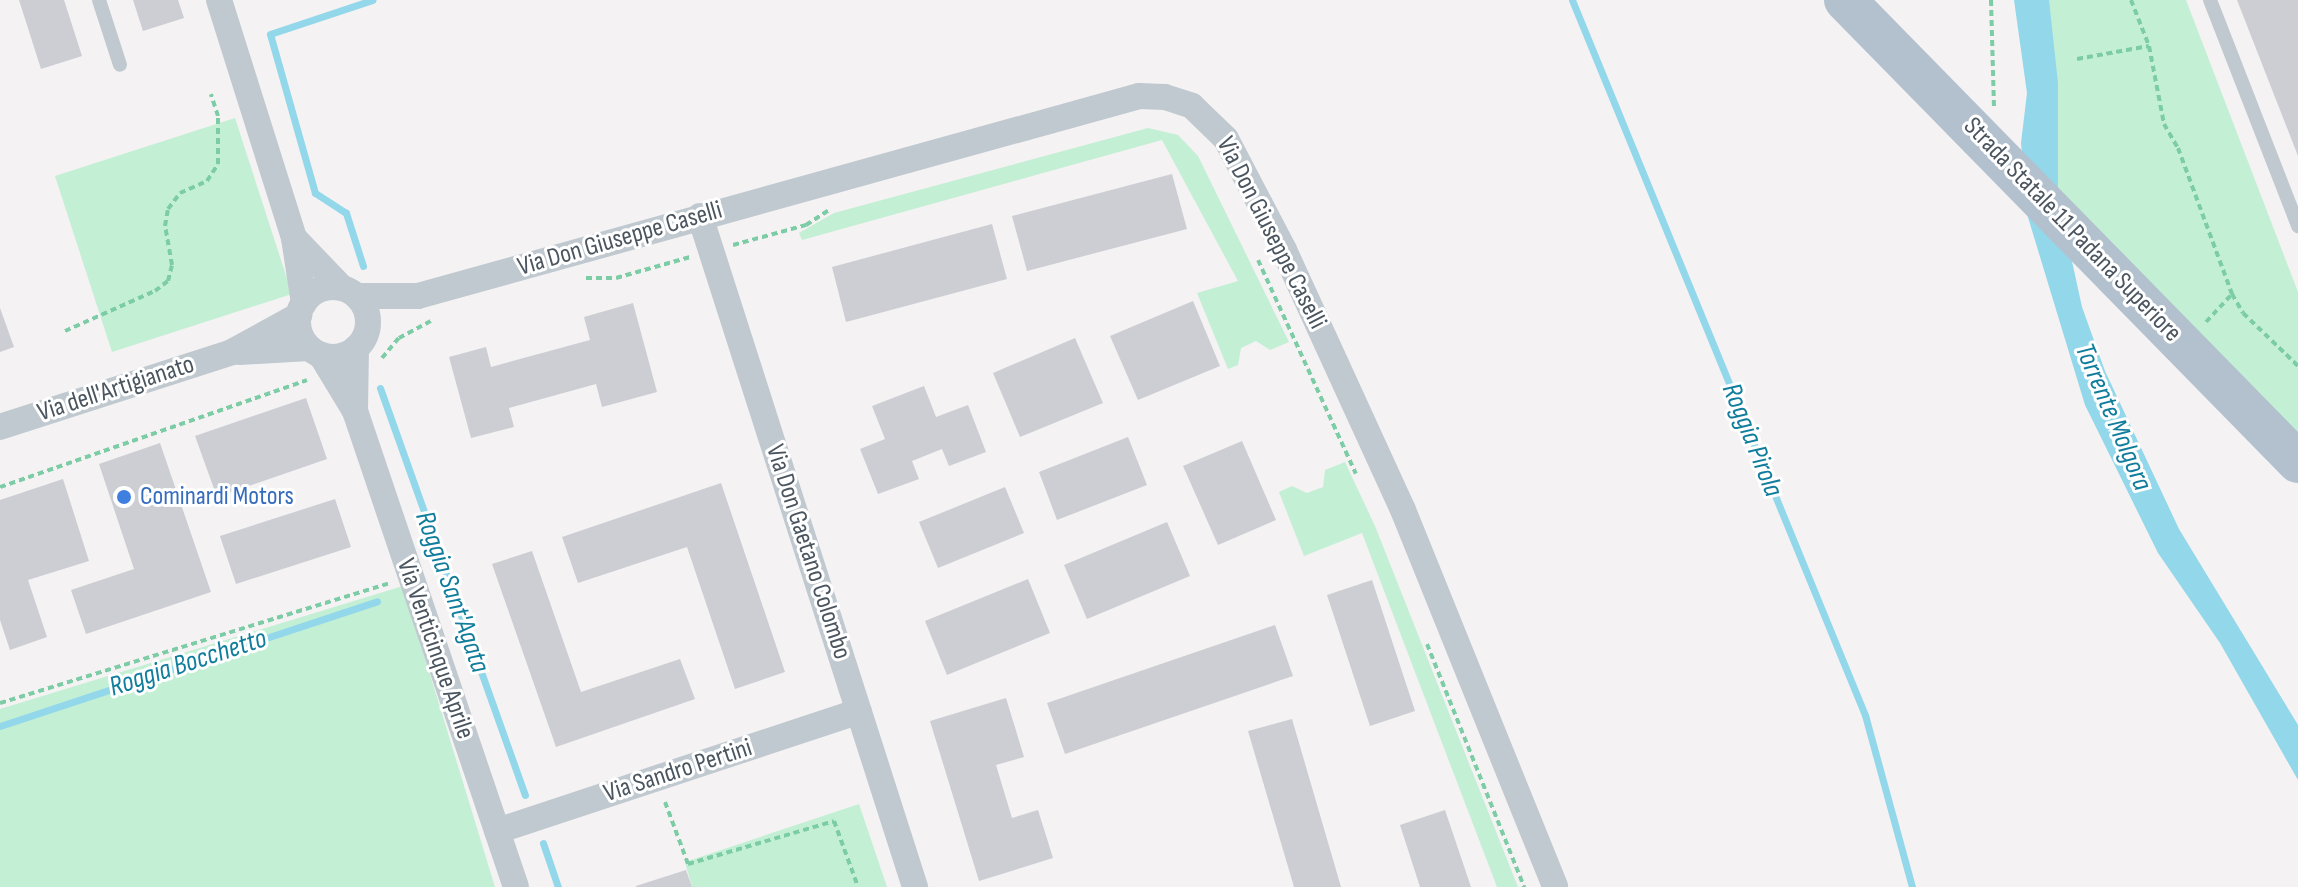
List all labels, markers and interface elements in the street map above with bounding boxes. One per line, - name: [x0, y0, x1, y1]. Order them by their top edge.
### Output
- street label: Strada Statale 11 Padana Superiore: [1957, 111, 2187, 349]
- street label: Via Don Giuseppe Caselli: [1209, 132, 1333, 334]
- street label: Via Don Giuseppe Caselli: [514, 195, 726, 283]
- water label: Torrente Molgora: [2067, 338, 2159, 496]
- street label: Via dell'Artigianato: [34, 349, 198, 429]
- water label: Roggia Pirola: [1714, 378, 1790, 502]
- street label: Via Don Gaetano Colombo: [759, 441, 857, 663]
- place label: Cominardi Motors: [140, 481, 294, 513]
- marker: Cominardi Motors: [115, 488, 133, 506]
- water label: Roggia Sant'Agata: [407, 507, 497, 677]
- street label: Via Venticinque Aprile: [390, 555, 480, 743]
- water label: Roggia Bocchetto: [105, 622, 271, 704]
- street label: Via Sandro Pertini: [600, 732, 756, 810]

